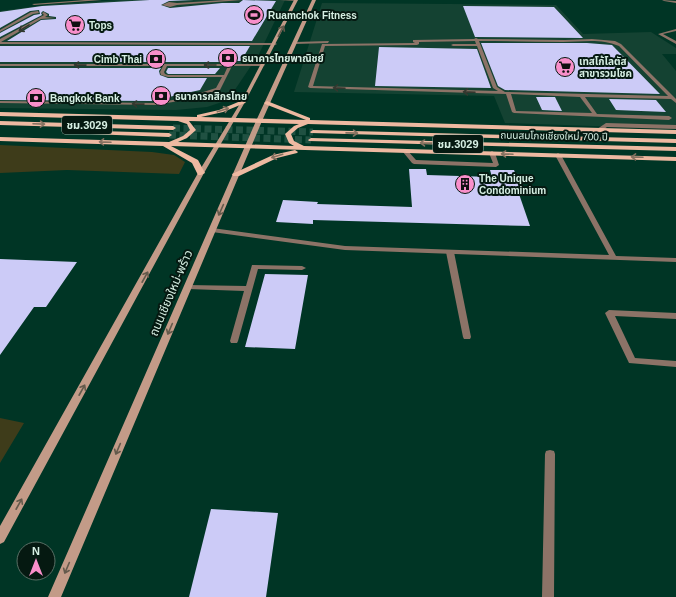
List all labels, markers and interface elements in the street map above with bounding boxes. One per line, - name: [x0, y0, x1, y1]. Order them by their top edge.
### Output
- sports icon: Ruamchok Fitness: [243, 4, 265, 26]
- place label: Ruamchok Fitness: [268, 10, 357, 21]
- supermarket icon: Tops: [64, 14, 86, 36]
- place label: Tops: [89, 20, 113, 31]
- one-way arrow: [18, 24, 30, 32]
- one-way arrow: [278, 25, 285, 37]
- bank icon: ธนาคารไทยพาณิชย์: [217, 47, 239, 69]
- bank icon: Cimb Thai: [145, 48, 167, 70]
- place label: ธนาคารไทยพาณิชย์: [242, 53, 324, 64]
- place label: Cimb Thai: [94, 54, 142, 65]
- place label: เทสโก้โลตัส สาขารวมโชค: [579, 55, 632, 79]
- supermarket icon: เทสโก้โลตัส สาขารวมโชค: [554, 56, 576, 78]
- one-way arrow: [74, 61, 87, 69]
- one-way arrow: [204, 61, 217, 69]
- one-way arrow: [333, 84, 346, 92]
- bank icon: ธนาคารกสิกรไทย: [150, 85, 172, 107]
- bank icon: Bangkok Bank: [25, 87, 47, 109]
- one-way arrow: [463, 88, 476, 96]
- place label: ธนาคารกสิกรไทย: [175, 91, 247, 102]
- place label: Bangkok Bank: [50, 93, 120, 104]
- one-way arrow: [132, 100, 145, 108]
- one-way arrow: [217, 106, 230, 113]
- road number: ชม.3029: [62, 116, 112, 134]
- one-way arrow: [32, 120, 45, 128]
- one-way arrow: [345, 129, 358, 137]
- street label: ถนนสมโภชเชียงใหม่ 700 ปี: [500, 129, 608, 142]
- road number: ชม.3029: [433, 135, 483, 153]
- one-way arrow: [99, 138, 112, 146]
- one-way arrow: [420, 139, 433, 147]
- one-way arrow: [501, 150, 514, 157]
- one-way arrow: [270, 153, 283, 160]
- one-way arrow: [631, 153, 644, 161]
- building icon: The Unique Condominium: [454, 173, 476, 195]
- place label: The Unique Condominium: [479, 173, 546, 196]
- one-way arrow: [216, 203, 224, 215]
- street label: ถนนเชียงใหม่-พร้าว: [147, 248, 196, 338]
- one-way arrow: [142, 271, 149, 283]
- one-way arrow: [165, 323, 173, 335]
- one-way arrow: [79, 384, 86, 396]
- one-way arrow: [114, 442, 121, 454]
- one-way arrow: [16, 498, 23, 510]
- north arrow: [16, 541, 56, 581]
- text: N: [32, 545, 40, 557]
- one-way arrow: [63, 562, 70, 574]

